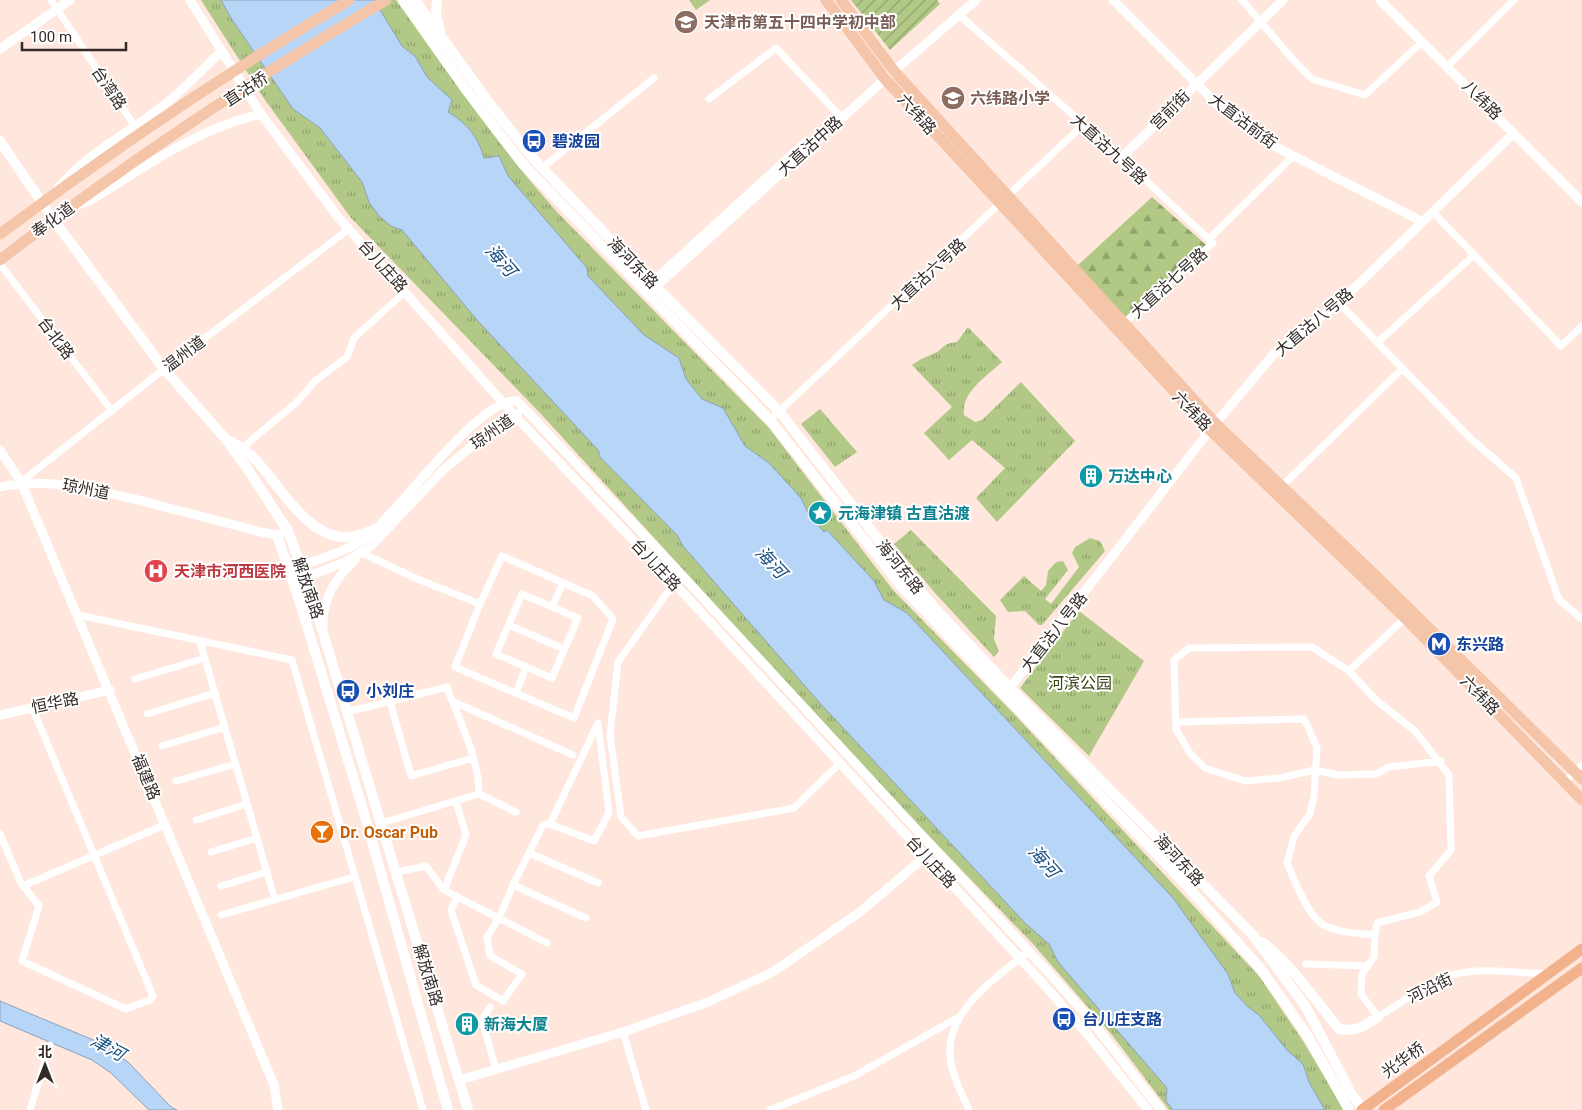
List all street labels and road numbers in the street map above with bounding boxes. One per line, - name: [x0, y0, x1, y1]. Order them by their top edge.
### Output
- street label: 台湾路: [88, 63, 130, 113]
- street label: 直沽桥: [221, 68, 271, 110]
- street label: 八纬路: [1458, 76, 1506, 124]
- street label: 宫前街: [1146, 86, 1194, 134]
- street label: 大直沽前街: [1205, 89, 1281, 153]
- street label: 六纬路: [894, 90, 940, 138]
- street label: 大直沽九号路: [1067, 110, 1151, 188]
- street label: 大直沽中路: [774, 112, 846, 180]
- street label: 奉化道: [28, 198, 78, 242]
- street label: 海河东路: [604, 233, 662, 293]
- street label: 大直沽六号路: [886, 234, 970, 314]
- street label: 台儿庄路: [355, 236, 411, 296]
- street label: 大直沽七号路: [1127, 244, 1211, 322]
- street label: 大直沽八号路: [1271, 284, 1357, 360]
- street label: 台北路: [34, 313, 78, 363]
- street label: 温州道: [159, 332, 209, 376]
- street label: 六纬路: [1169, 387, 1215, 435]
- street label: 琼州道: [467, 410, 517, 454]
- street label: 琼州道: [61, 475, 111, 503]
- street label: 台儿庄路: [627, 535, 685, 595]
- street label: 海河东路: [872, 536, 928, 598]
- street label: 解放南路: [289, 555, 327, 621]
- street label: 大直沽八号路: [1017, 588, 1091, 676]
- street label: 六纬路: [1456, 671, 1504, 719]
- street label: 恒华路: [30, 689, 80, 717]
- street label: 福建路: [128, 751, 164, 803]
- street label: 海河东路: [1150, 830, 1208, 890]
- street label: 台儿庄路: [902, 832, 960, 892]
- street label: 解放南路: [410, 942, 446, 1008]
- street label: 河沿街: [1404, 969, 1456, 1007]
- street label: 光华桥: [1378, 1038, 1428, 1082]

